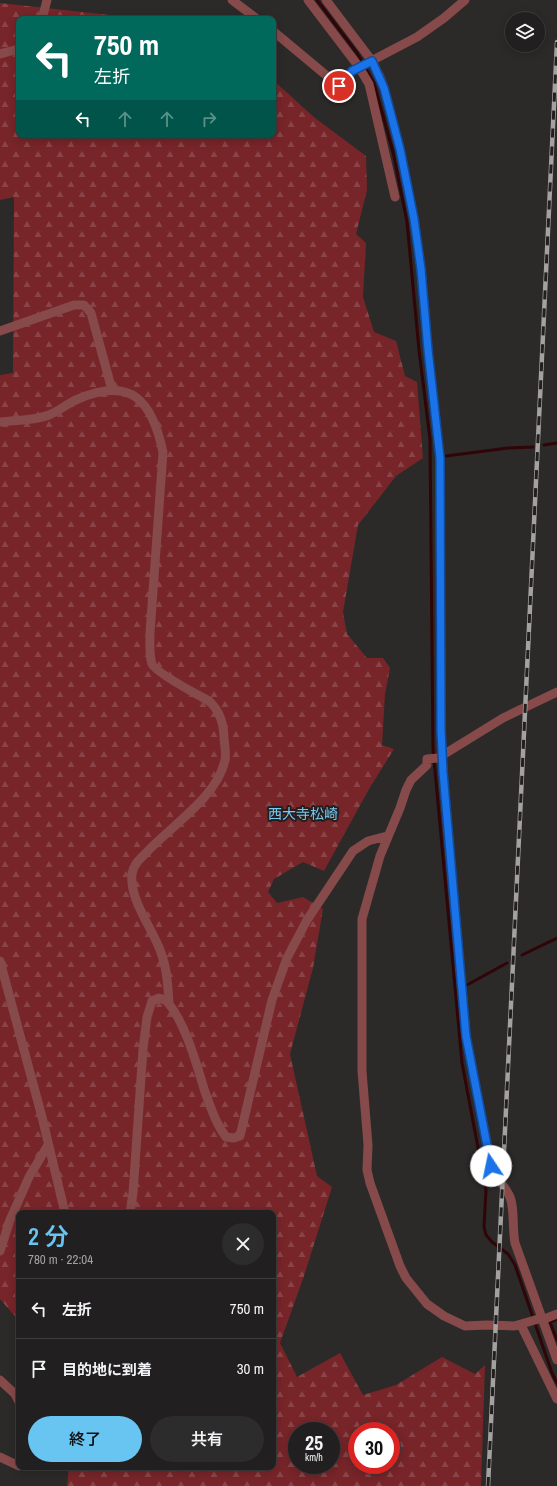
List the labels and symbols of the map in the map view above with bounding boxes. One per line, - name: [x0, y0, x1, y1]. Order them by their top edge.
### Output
- pin: [322, 69, 356, 103]
- district label: 西大寺松崎: [268, 805, 338, 823]
- position arrow: [470, 1145, 512, 1187]
- speed limit sign: 30: [348, 1422, 400, 1474]

